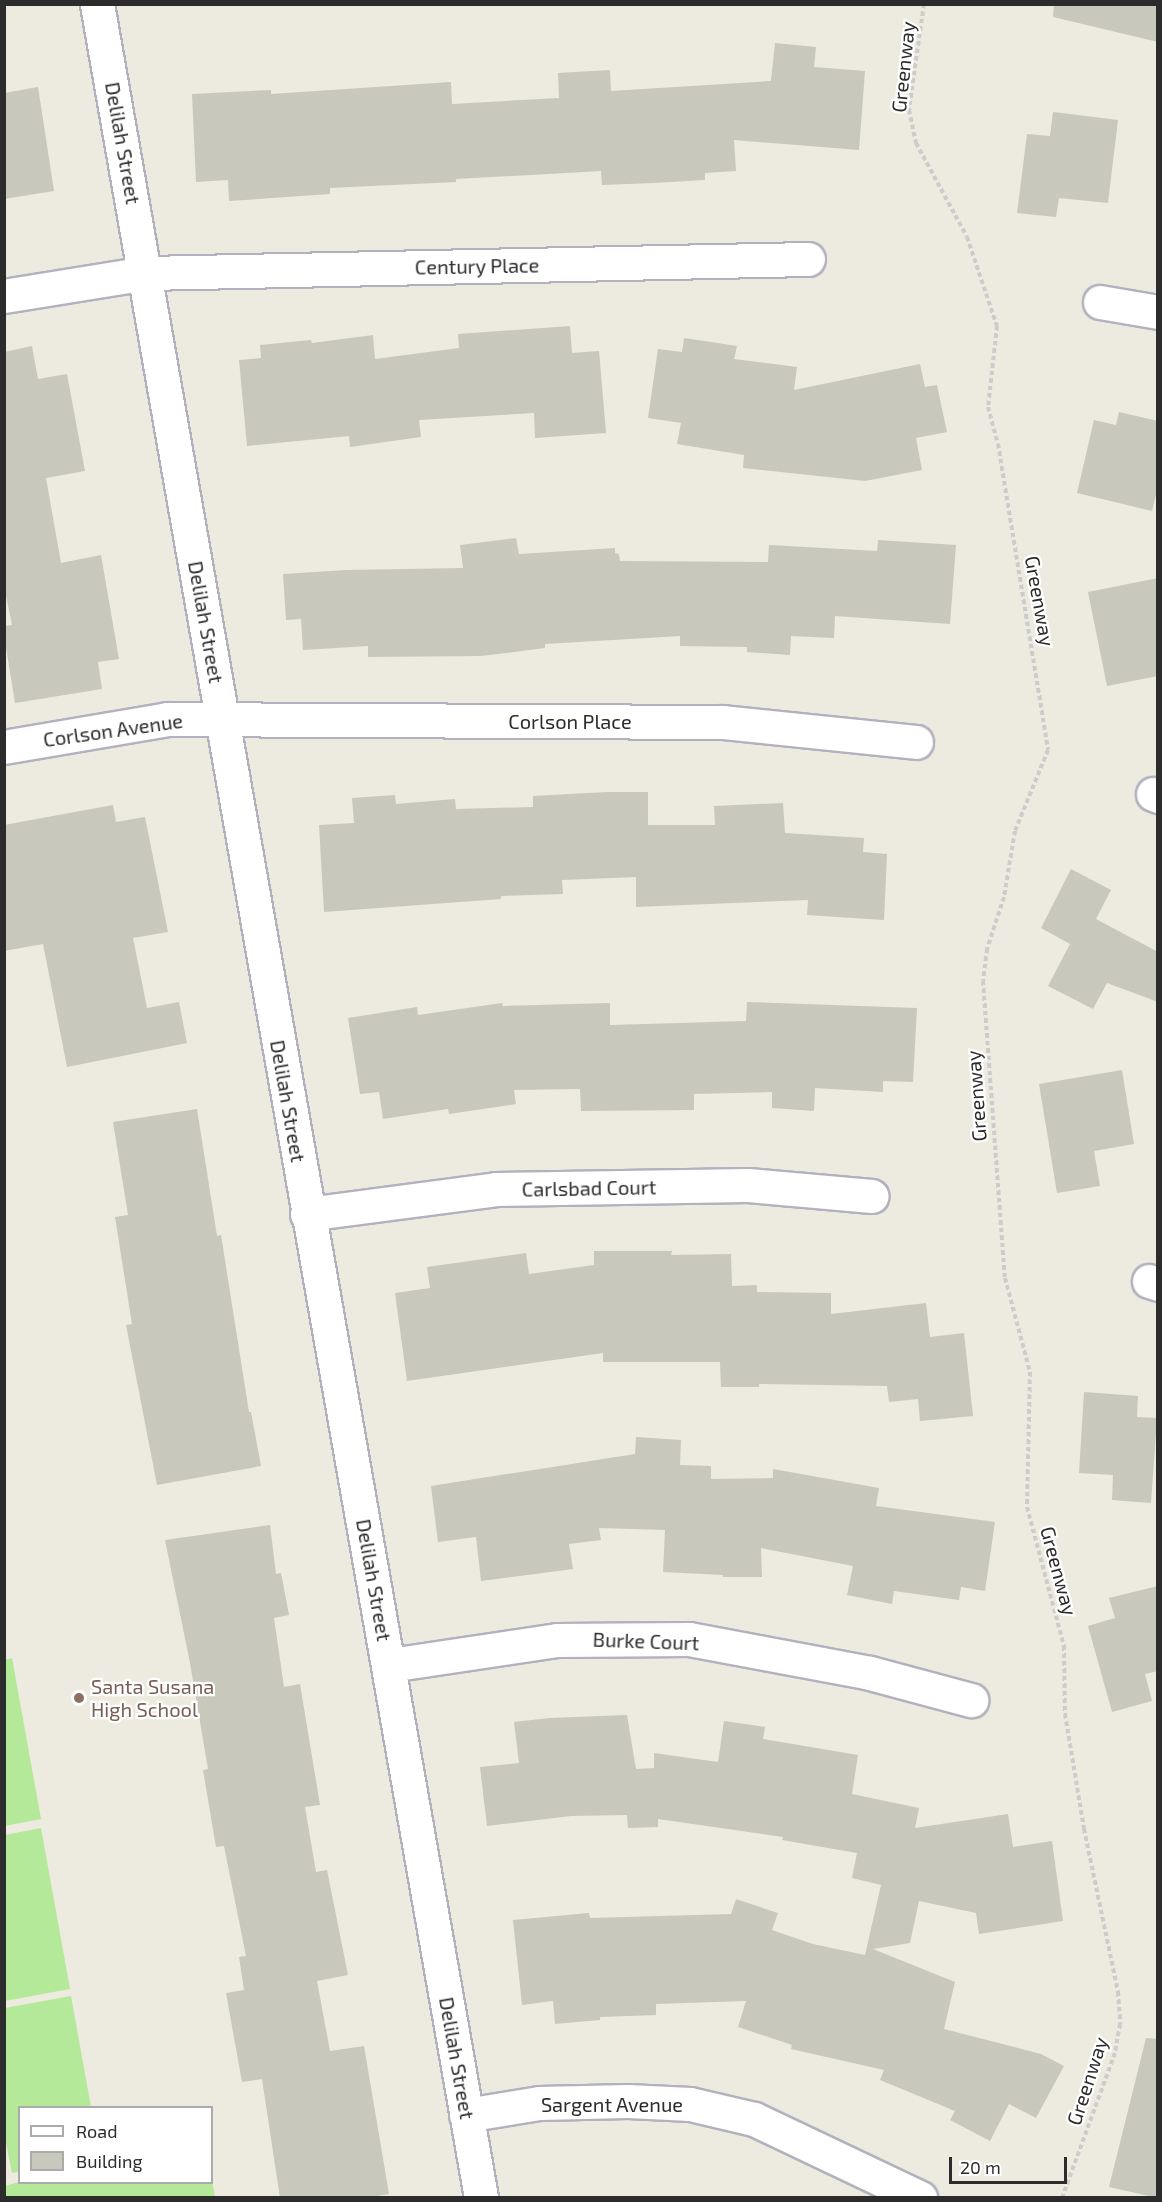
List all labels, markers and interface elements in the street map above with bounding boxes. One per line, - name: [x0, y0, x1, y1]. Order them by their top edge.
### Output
- street label: Greenway: [886, 20, 920, 114]
- street label: Delilah Street: [100, 80, 146, 206]
- street label: Century Place: [414, 253, 540, 279]
- street label: Greenway: [1020, 554, 1060, 648]
- street label: Delilah Street: [183, 559, 229, 685]
- street label: Corlson Avenue: [41, 708, 185, 752]
- street label: Corlson Place: [508, 709, 632, 733]
- street label: Delilah Street: [265, 1038, 311, 1164]
- street label: Greenway: [961, 1050, 991, 1142]
- street label: Carlsbad Court: [522, 1175, 656, 1201]
- street label: Delilah Street: [351, 1517, 397, 1643]
- street label: Greenway: [1036, 1524, 1082, 1618]
- street label: Burke Court: [592, 1627, 700, 1655]
- place label: Santa Susana High School: [91, 1674, 214, 1721]
- marker: Santa Susana High School: [72, 1691, 86, 1705]
- street label: Delilah Street: [434, 1995, 480, 2121]
- street label: Greenway: [1061, 2034, 1113, 2128]
- street label: Sargent Avenue: [541, 2092, 683, 2116]
- legend: [18, 2106, 213, 2184]
- text: Road: [76, 2120, 117, 2142]
- scale bar: [952, 2145, 1070, 2183]
- text: Building: [76, 2150, 143, 2172]
- text: 20 m: [960, 2156, 1001, 2178]

